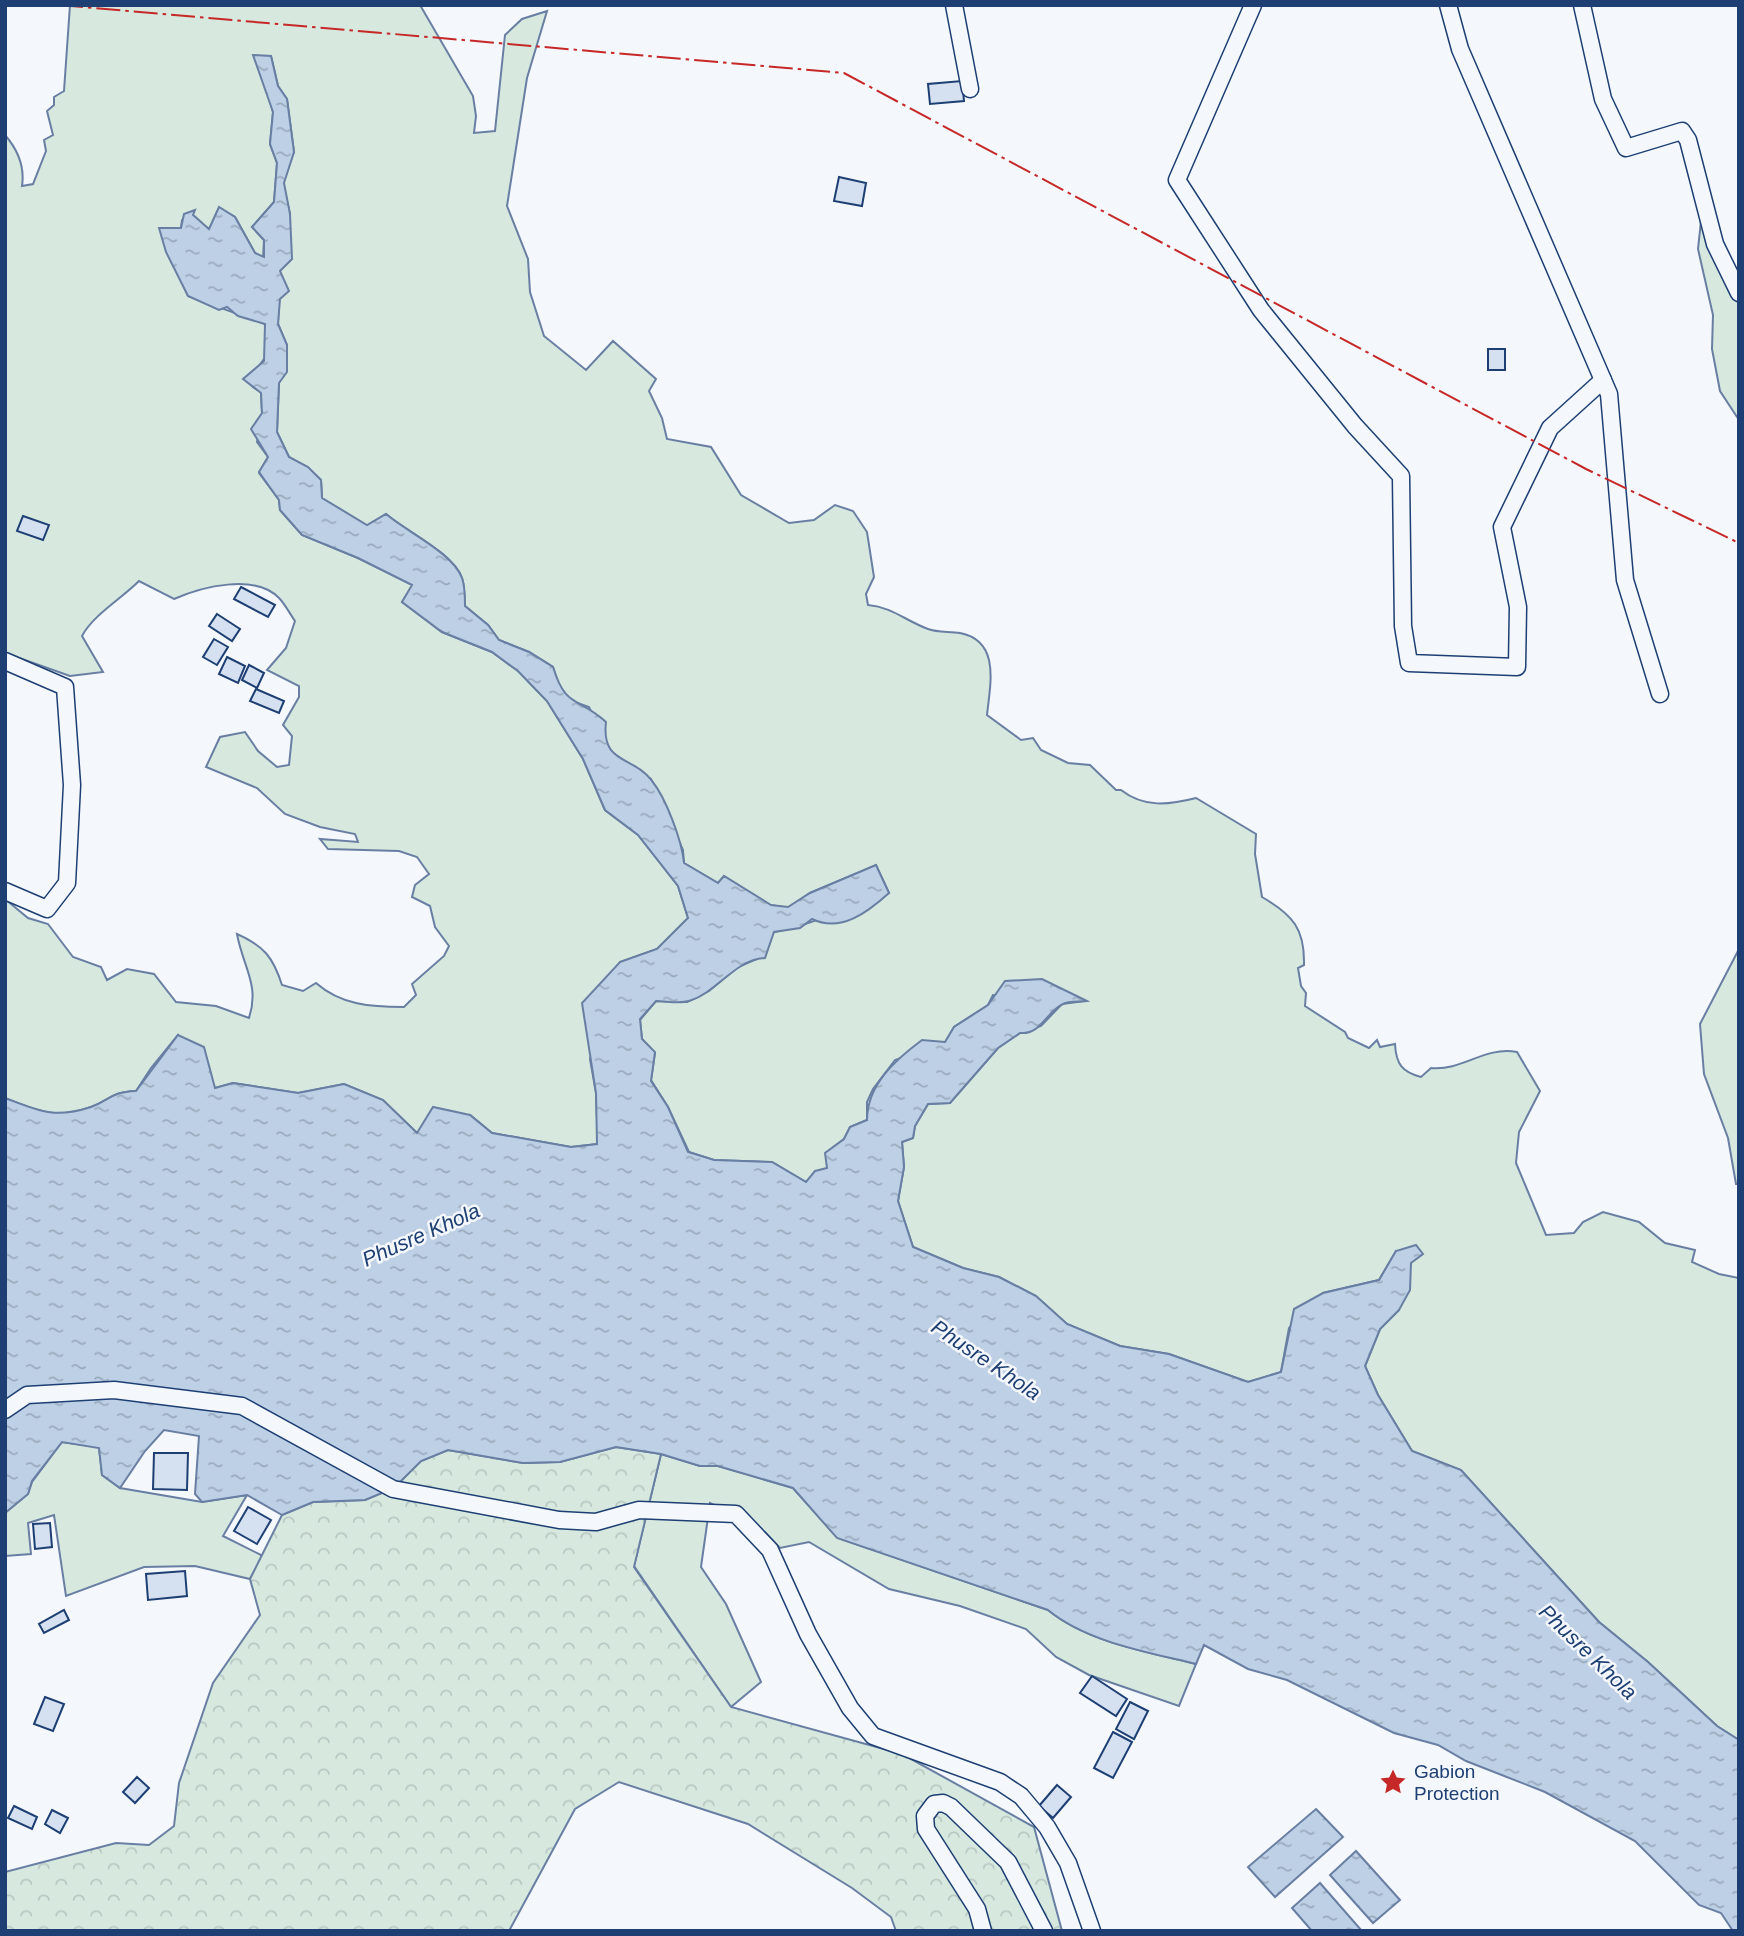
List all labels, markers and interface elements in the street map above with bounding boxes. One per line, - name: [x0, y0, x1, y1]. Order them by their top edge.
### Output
- water label: Phusre Khola: [359, 1198, 483, 1271]
- water label: Phusre Khola: [928, 1315, 1045, 1404]
- water label: Phusre Khola: [1535, 1600, 1642, 1704]
- place label: Gabion Protection: [1414, 1761, 1500, 1804]
- place icon: Gabion Protection: [1378, 1767, 1408, 1797]

